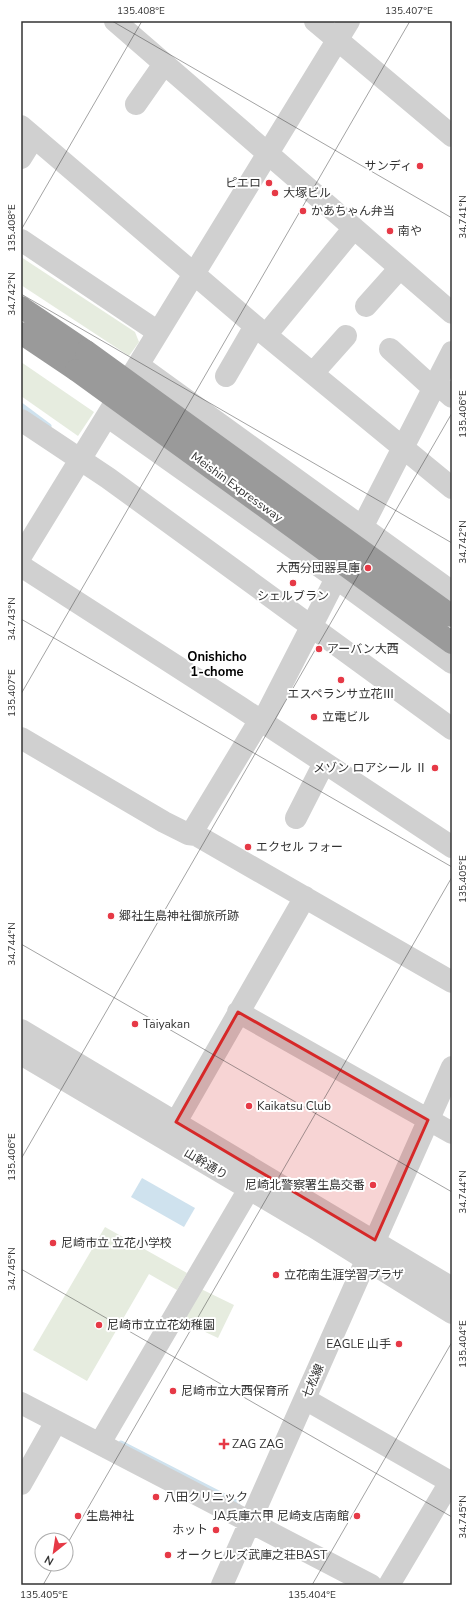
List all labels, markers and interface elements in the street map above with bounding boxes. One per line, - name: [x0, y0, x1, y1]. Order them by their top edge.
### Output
- text: 135.408°E: [117, 4, 165, 18]
- text: 135.407°E: [385, 4, 433, 18]
- place label: サンディ: [365, 158, 412, 174]
- marker: サンディ: [415, 161, 425, 171]
- place label: ピエロ: [225, 175, 261, 191]
- marker: ピエロ: [264, 178, 274, 188]
- place label: 大塚ビル: [283, 185, 331, 201]
- marker: 大塚ビル: [270, 188, 280, 198]
- text: 34.741°N: [456, 195, 470, 239]
- place label: かあちゃん弁当: [311, 203, 395, 219]
- text: 135.408°E: [5, 204, 19, 252]
- marker: かあちゃん弁当: [298, 206, 308, 216]
- place label: 南や: [398, 223, 422, 239]
- marker: 南や: [385, 226, 395, 236]
- text: 34.742°N: [5, 272, 19, 316]
- text: 135.406°E: [456, 390, 470, 438]
- street label: Meishin Expressway: [188, 448, 287, 526]
- text: 34.742°N: [456, 520, 470, 564]
- place label: 大西分団器具庫: [276, 560, 360, 576]
- marker: 大西分団器具庫: [363, 563, 373, 573]
- marker: シェルブラン: [288, 578, 298, 588]
- place label: シェルブラン: [257, 588, 329, 604]
- text: 34.743°N: [5, 597, 19, 641]
- place label: アーバン大西: [327, 641, 399, 657]
- marker: アーバン大西: [314, 644, 324, 654]
- district label: Onishicho 1-chome: [187, 648, 247, 681]
- text: 135.407°E: [5, 669, 19, 717]
- marker: エスペランサ立花Ⅲ: [336, 675, 346, 685]
- place label: エスペランサ立花Ⅲ: [287, 686, 395, 702]
- place label: 立電ビル: [322, 709, 370, 725]
- marker: 立電ビル: [309, 712, 319, 722]
- place label: メゾン ロアシール Ⅱ: [313, 760, 427, 776]
- marker: メゾン ロアシール Ⅱ: [430, 763, 440, 773]
- place label: エクセル フォー: [256, 839, 343, 855]
- marker: エクセル フォー: [243, 842, 253, 852]
- text: 135.405°E: [456, 855, 470, 903]
- place label: 郷社生島神社御旅所跡: [119, 908, 239, 924]
- marker: 郷社生島神社御旅所跡: [106, 911, 116, 921]
- text: 34.744°N: [5, 922, 19, 966]
- place label: Taiyakan: [143, 1016, 190, 1032]
- marker: Taiyakan: [130, 1019, 140, 1029]
- place label: Kaikatsu Club: [257, 1098, 331, 1114]
- marker: Kaikatsu Club: [244, 1101, 254, 1111]
- text: 135.406°E: [5, 1133, 19, 1181]
- street label: 山幹通り: [181, 1145, 231, 1183]
- text: 34.744°N: [456, 1170, 470, 1214]
- place label: 尼崎北警察署生島交番: [245, 1177, 365, 1193]
- marker: 尼崎北警察署生島交番: [368, 1180, 378, 1190]
- place label: 尼崎市立 立花小学校: [61, 1235, 172, 1251]
- marker: 尼崎市立 立花小学校: [48, 1238, 58, 1248]
- text: 34.745°N: [5, 1247, 19, 1291]
- place label: 立花南生涯学習プラザ: [284, 1267, 404, 1283]
- marker: 立花南生涯学習プラザ: [271, 1270, 281, 1280]
- place label: 尼崎市立立花幼稚園: [107, 1317, 215, 1333]
- marker: 尼崎市立立花幼稚園: [94, 1320, 104, 1330]
- text: 135.404°E: [456, 1320, 470, 1368]
- place label: EAGLE 山手: [326, 1336, 391, 1352]
- marker: EAGLE 山手: [394, 1339, 404, 1349]
- street label: 七松線: [298, 1361, 328, 1401]
- place label: 尼崎市立大西保育所: [181, 1383, 289, 1399]
- marker: 尼崎市立大西保育所: [168, 1386, 178, 1396]
- place label: ZAG ZAG: [232, 1436, 284, 1452]
- marker: ZAG ZAG: [219, 1439, 229, 1449]
- place label: 八田クリニック: [164, 1489, 248, 1505]
- marker: 八田クリニック: [151, 1492, 161, 1502]
- text: 34.745°N: [456, 1495, 470, 1539]
- place label: 生島神社: [86, 1508, 134, 1524]
- place label: JA兵庫六甲 尼崎支店南館: [212, 1508, 349, 1524]
- marker: 生島神社: [73, 1511, 83, 1521]
- marker: JA兵庫六甲 尼崎支店南館: [352, 1511, 362, 1521]
- place label: ホット: [172, 1522, 208, 1538]
- marker: ホット: [211, 1525, 221, 1535]
- north arrow: [34, 1532, 74, 1572]
- place label: オークヒルズ武庫之荘BAST: [176, 1547, 328, 1563]
- marker: オークヒルズ武庫之荘BAST: [163, 1550, 173, 1560]
- text: N: [42, 1552, 57, 1569]
- text: 135.405°E: [20, 1588, 68, 1602]
- text: 135.404°E: [288, 1588, 336, 1602]

